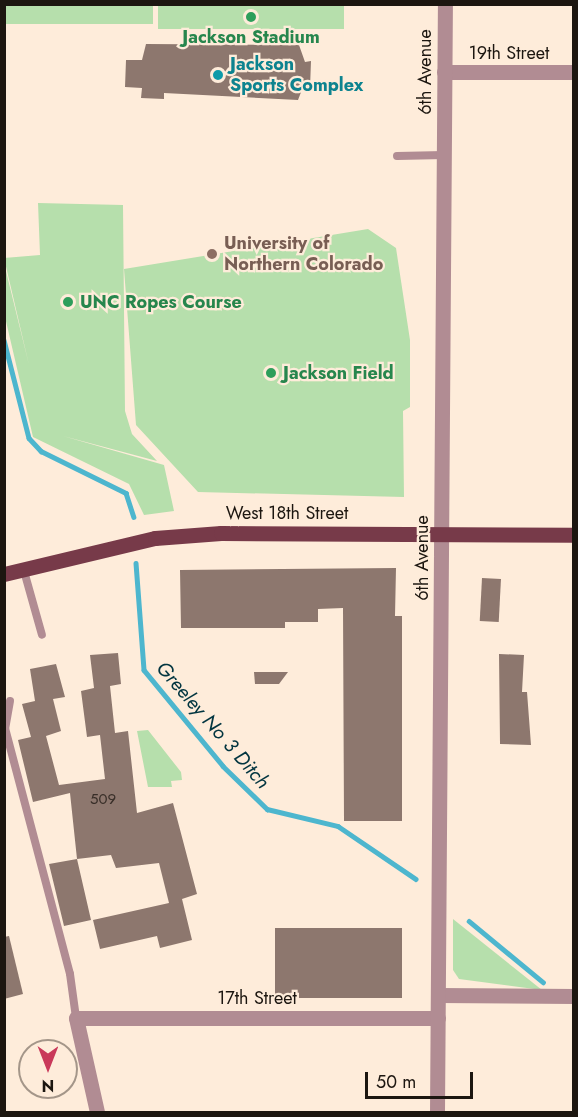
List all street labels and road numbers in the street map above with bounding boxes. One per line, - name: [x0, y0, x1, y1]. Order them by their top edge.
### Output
- street label: 6th Avenue: [414, 29, 436, 115]
- street label: 19th Street: [469, 42, 549, 64]
- street label: West 18th Street: [226, 502, 348, 524]
- street label: 6th Avenue: [411, 515, 433, 601]
- street label: 17th Street: [217, 987, 297, 1009]

